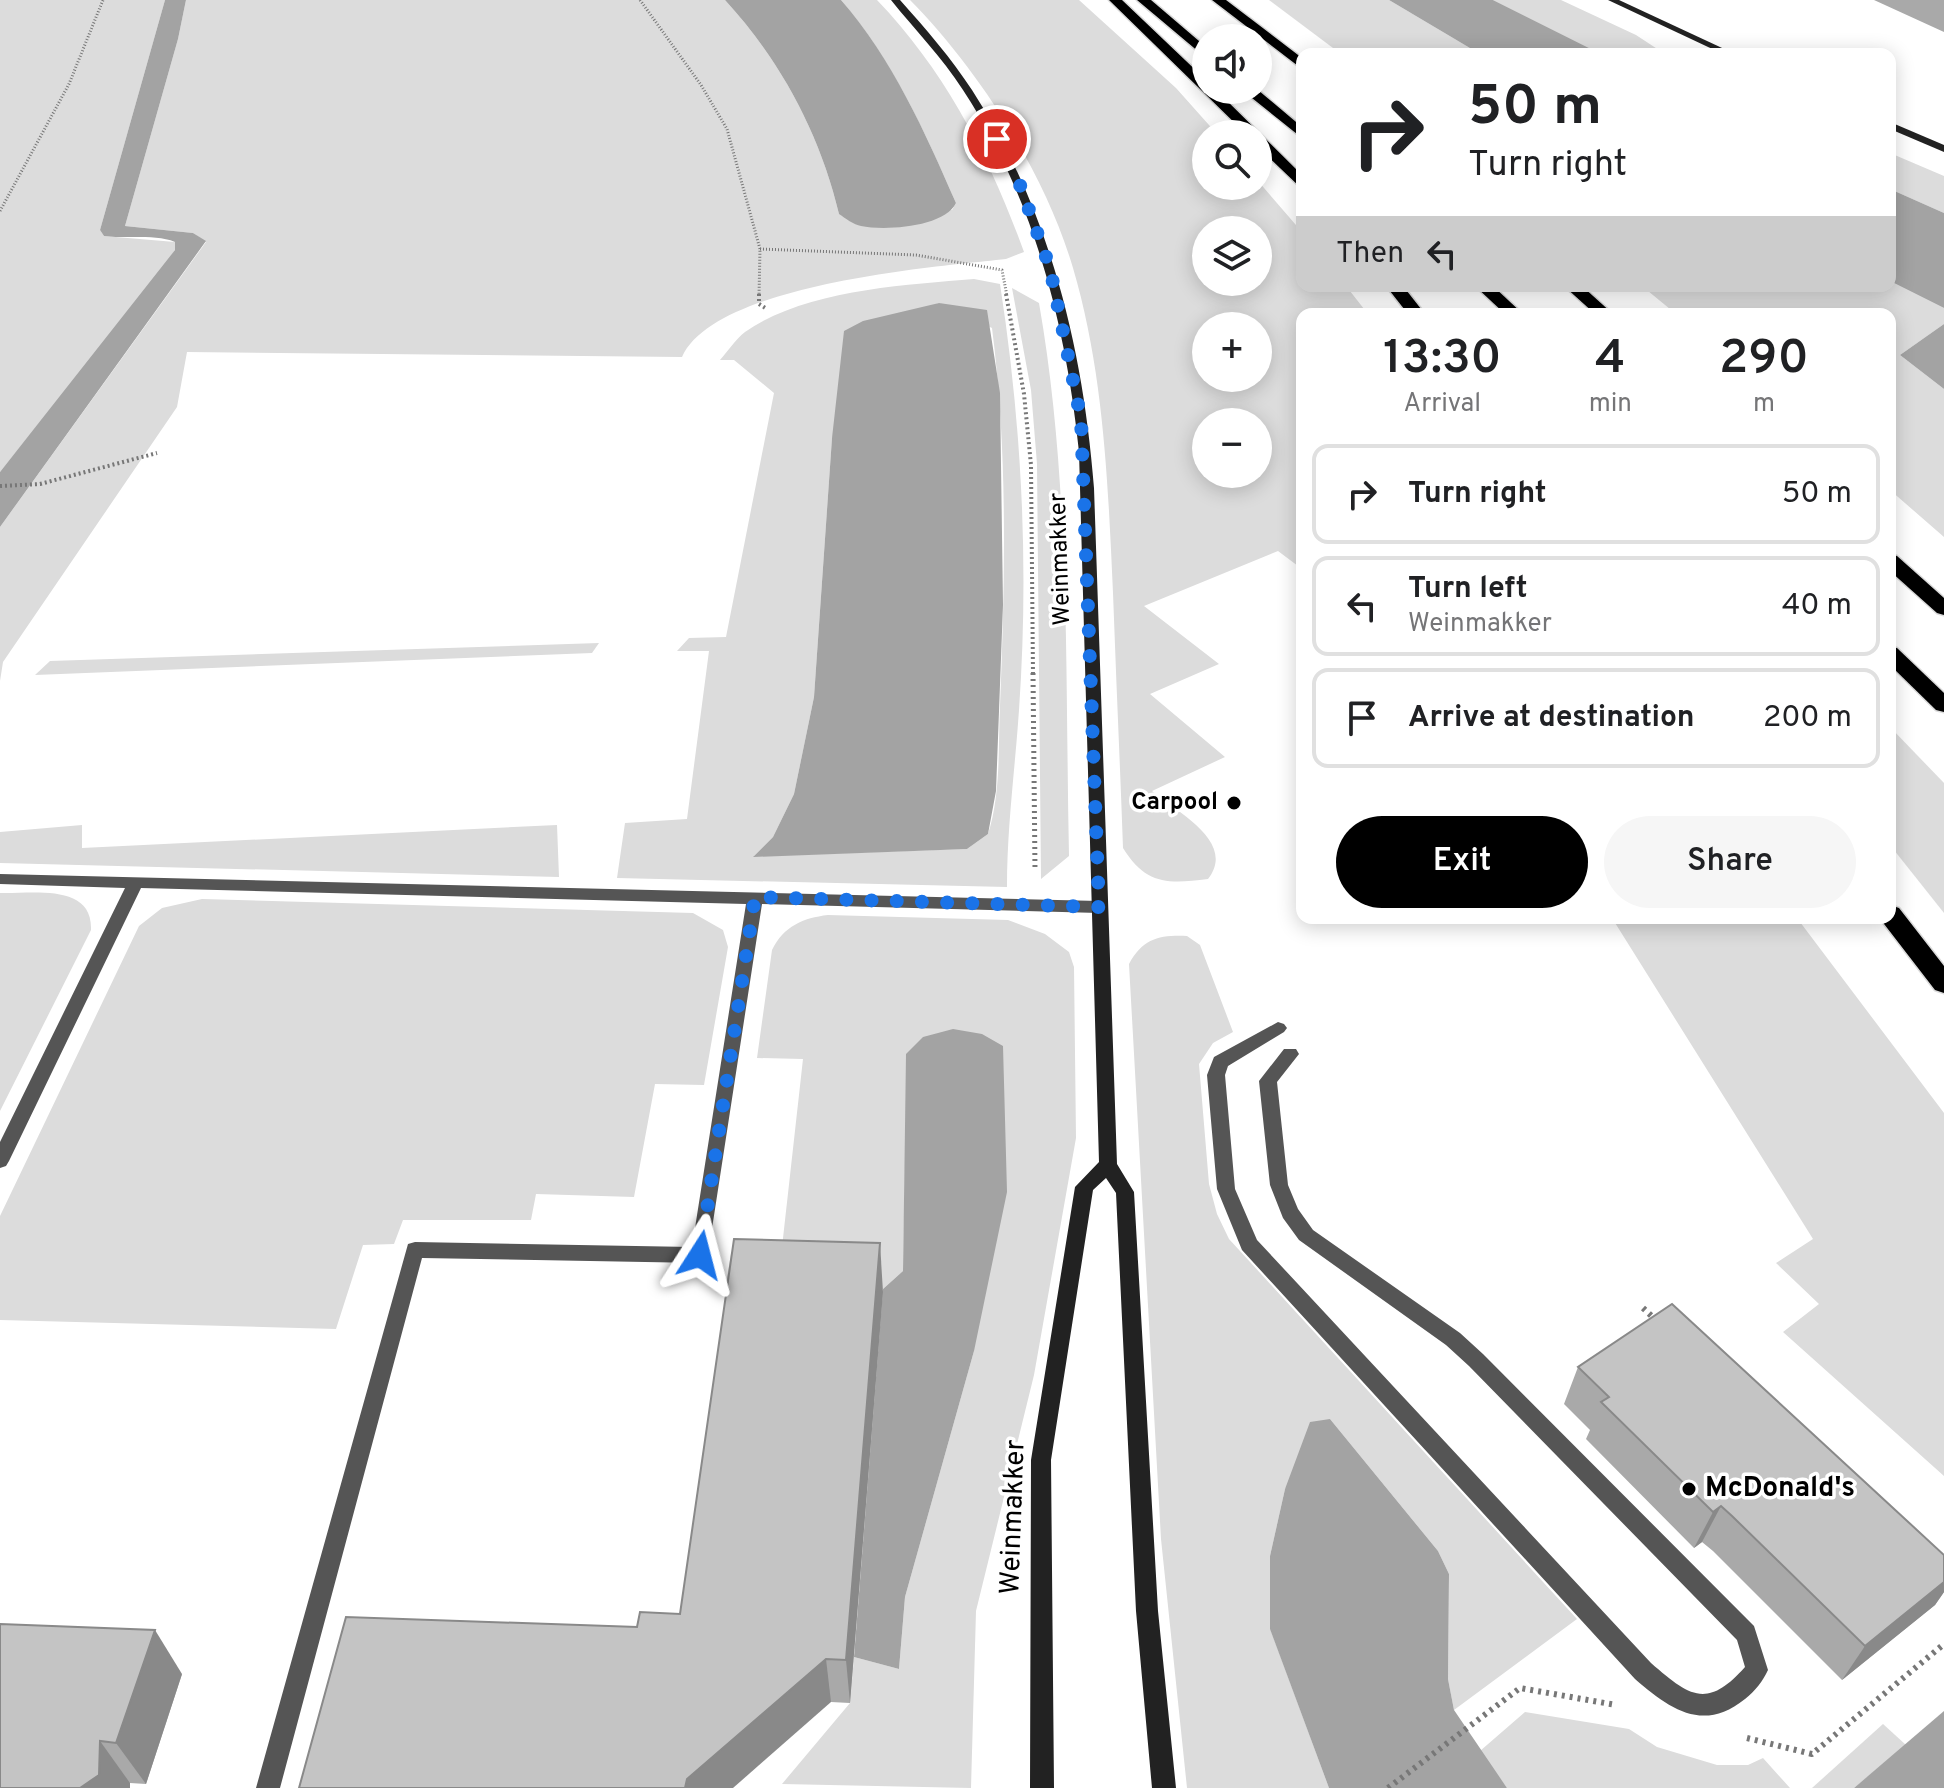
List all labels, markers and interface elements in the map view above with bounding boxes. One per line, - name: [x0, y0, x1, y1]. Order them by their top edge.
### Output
- map controls: [1192, 24, 1272, 488]
- button: sound: [1192, 24, 1272, 104]
- text: 50 m: [1468, 74, 1602, 144]
- icon: right: [1336, 80, 1440, 184]
- pin: [963, 105, 1031, 173]
- icon: arrive: [975, 117, 1019, 161]
- button: search: [1192, 120, 1272, 200]
- text: Turn right: [1468, 143, 1627, 189]
- button: layers: [1192, 216, 1272, 296]
- icon: left: [1420, 232, 1464, 276]
- text: Then: [1336, 236, 1404, 273]
- button: +: [1192, 312, 1272, 392]
- text: 13:30: [1383, 330, 1502, 390]
- text: 4: [1595, 330, 1626, 390]
- text: 290: [1719, 330, 1809, 390]
- text: Arrival: [1404, 388, 1481, 421]
- text: min: [1589, 388, 1632, 421]
- text: m: [1753, 388, 1775, 421]
- button: −: [1192, 408, 1272, 488]
- icon: right: [1340, 472, 1384, 516]
- text: Turn right: [1408, 476, 1546, 513]
- text: 50 m: [1782, 476, 1852, 513]
- street label: Weinmakker: [1044, 492, 1078, 626]
- text: Turn left: [1408, 571, 1528, 608]
- icon: left: [1340, 584, 1384, 628]
- text: 40 m: [1782, 588, 1852, 625]
- text: Weinmakker: [1408, 608, 1552, 641]
- icon: arrive: [1340, 696, 1384, 740]
- text: Arrive at destination: [1408, 700, 1694, 737]
- text: 200 m: [1763, 700, 1852, 737]
- place label: Carpool: [1131, 788, 1218, 818]
- marker: Carpool: [1225, 794, 1243, 812]
- button: Exit: [1336, 816, 1588, 908]
- button: Share: [1604, 816, 1856, 908]
- position arrow: [658, 1213, 742, 1297]
- street label: Weinmakker: [993, 1439, 1035, 1595]
- place label: McDonald's: [1705, 1471, 1855, 1507]
- marker: McDonald's: [1680, 1480, 1698, 1498]

